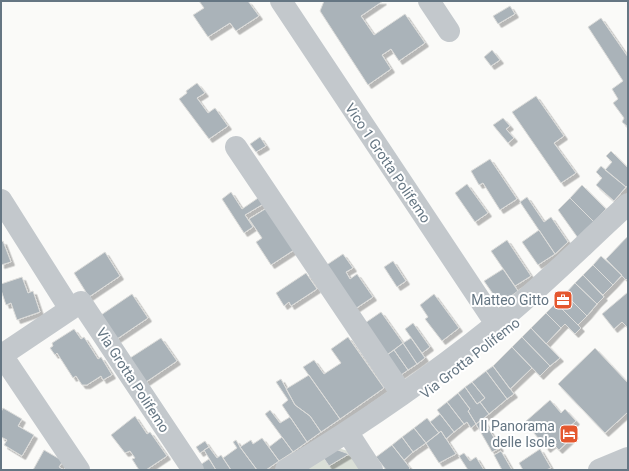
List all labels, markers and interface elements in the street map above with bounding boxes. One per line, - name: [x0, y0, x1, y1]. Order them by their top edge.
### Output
- street label: Vico 1 Grotta Polifemo: [342, 100, 434, 226]
- office icon: Matteo Gitto: [552, 289, 574, 311]
- place label: Matteo Gitto: [471, 292, 549, 308]
- street label: Via Grotta Polifemo: [417, 314, 523, 402]
- street label: Via Grotta Polifemo: [93, 325, 173, 435]
- place label: Il Panorama delle Isole: [480, 418, 555, 450]
- hotel icon: Il Panorama delle Isole: [558, 423, 580, 445]

